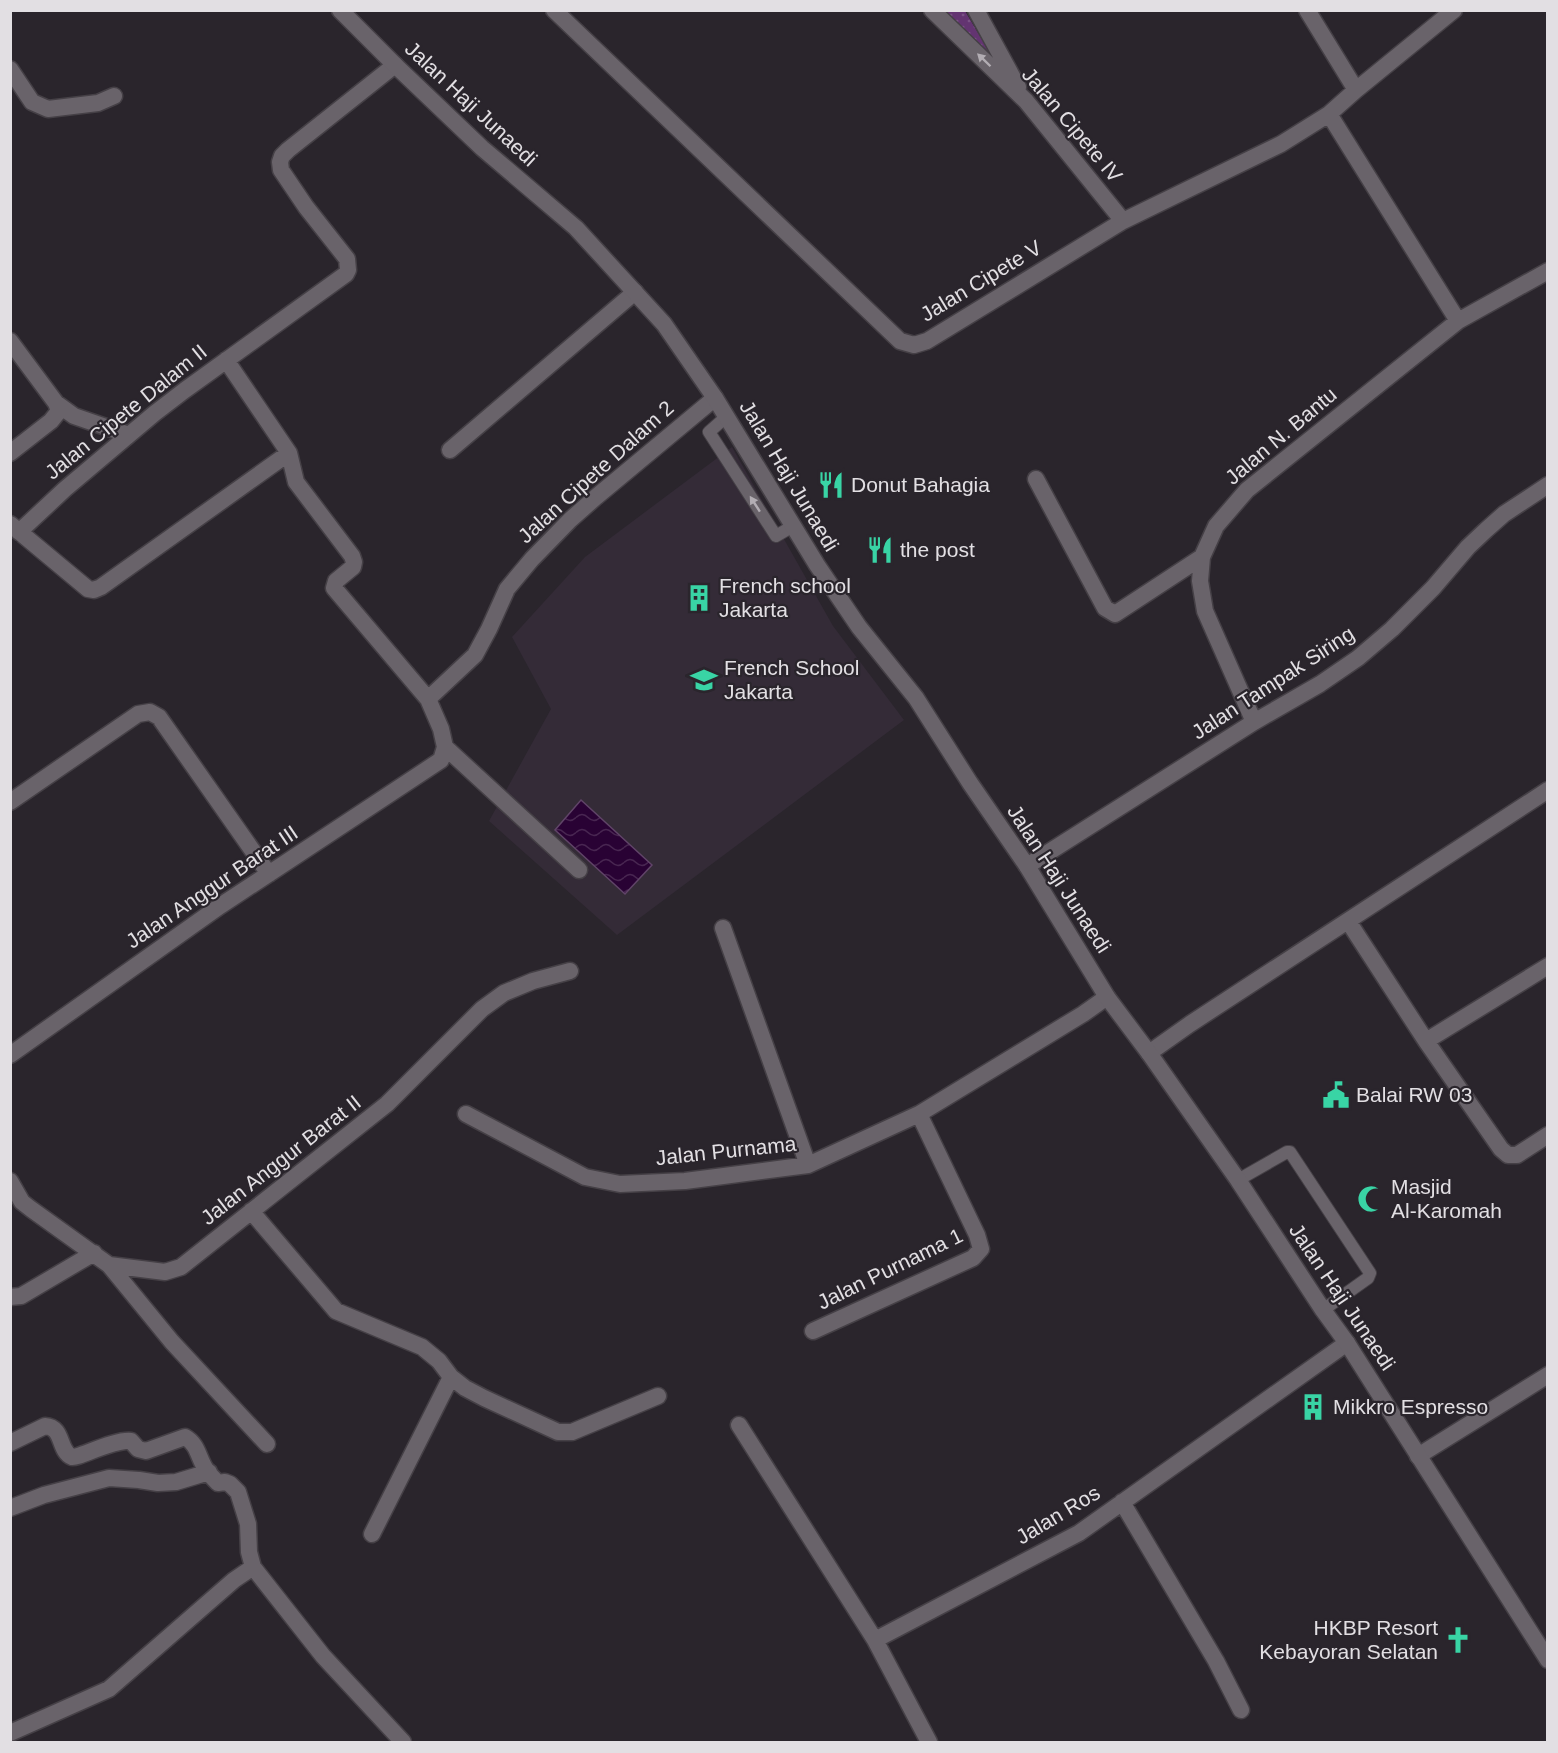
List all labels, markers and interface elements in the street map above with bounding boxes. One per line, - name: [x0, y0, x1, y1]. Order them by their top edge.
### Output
- street label: Jalan Haji Junaedi: [401, 37, 542, 171]
- one-way arrow: [976, 53, 991, 67]
- street label: Jalan Cipete IV: [1018, 63, 1127, 187]
- street label: Jalan Cipete V: [916, 236, 1045, 326]
- street label: Jalan Cipete Dalam II: [40, 340, 211, 484]
- street label: Jalan N. Bantu: [1221, 383, 1341, 489]
- street label: Jalan Cipete Dalam 2: [513, 396, 678, 547]
- street label: Jalan Haji Junaedi: [735, 396, 843, 555]
- restaurant icon: Donut Bahagia: [816, 470, 846, 500]
- place label: Donut Bahagia: [851, 473, 990, 496]
- one-way arrow: [750, 496, 761, 512]
- restaurant icon: the post: [865, 535, 895, 565]
- place label: the post: [900, 538, 975, 561]
- place label: French school Jakarta: [719, 574, 851, 621]
- building icon: French school Jakarta: [684, 583, 714, 613]
- street label: Jalan Tampak Siring: [1187, 622, 1358, 744]
- place label: French School Jakarta: [724, 656, 859, 703]
- school or university icon: French School Jakarta: [689, 665, 719, 695]
- street label: Jalan Haji Junaedi: [1003, 801, 1116, 957]
- street label: Jalan Anggur Barat III: [122, 821, 302, 953]
- public building icon: Balai RW 03: [1321, 1080, 1351, 1110]
- place label: Balai RW 03: [1356, 1083, 1472, 1106]
- street label: Jalan Anggur Barat II: [196, 1090, 365, 1229]
- street label: Jalan Purnama: [655, 1132, 798, 1169]
- place label: Masjid Al-Karomah: [1391, 1175, 1502, 1222]
- mosque icon: Masjid Al-Karomah: [1356, 1184, 1386, 1214]
- street label: Jalan Haji Junaedi: [1285, 1219, 1400, 1374]
- street label: Jalan Purnama 1: [813, 1223, 966, 1314]
- building icon: Mikkro Espresso: [1298, 1392, 1328, 1422]
- place label: Mikkro Espresso: [1333, 1395, 1488, 1418]
- street label: Jalan Ros: [1012, 1481, 1104, 1548]
- place label: HKBP Resort Kebayoran Selatan: [1259, 1616, 1438, 1663]
- church icon: HKBP Resort Kebayoran Selatan: [1443, 1625, 1473, 1655]

